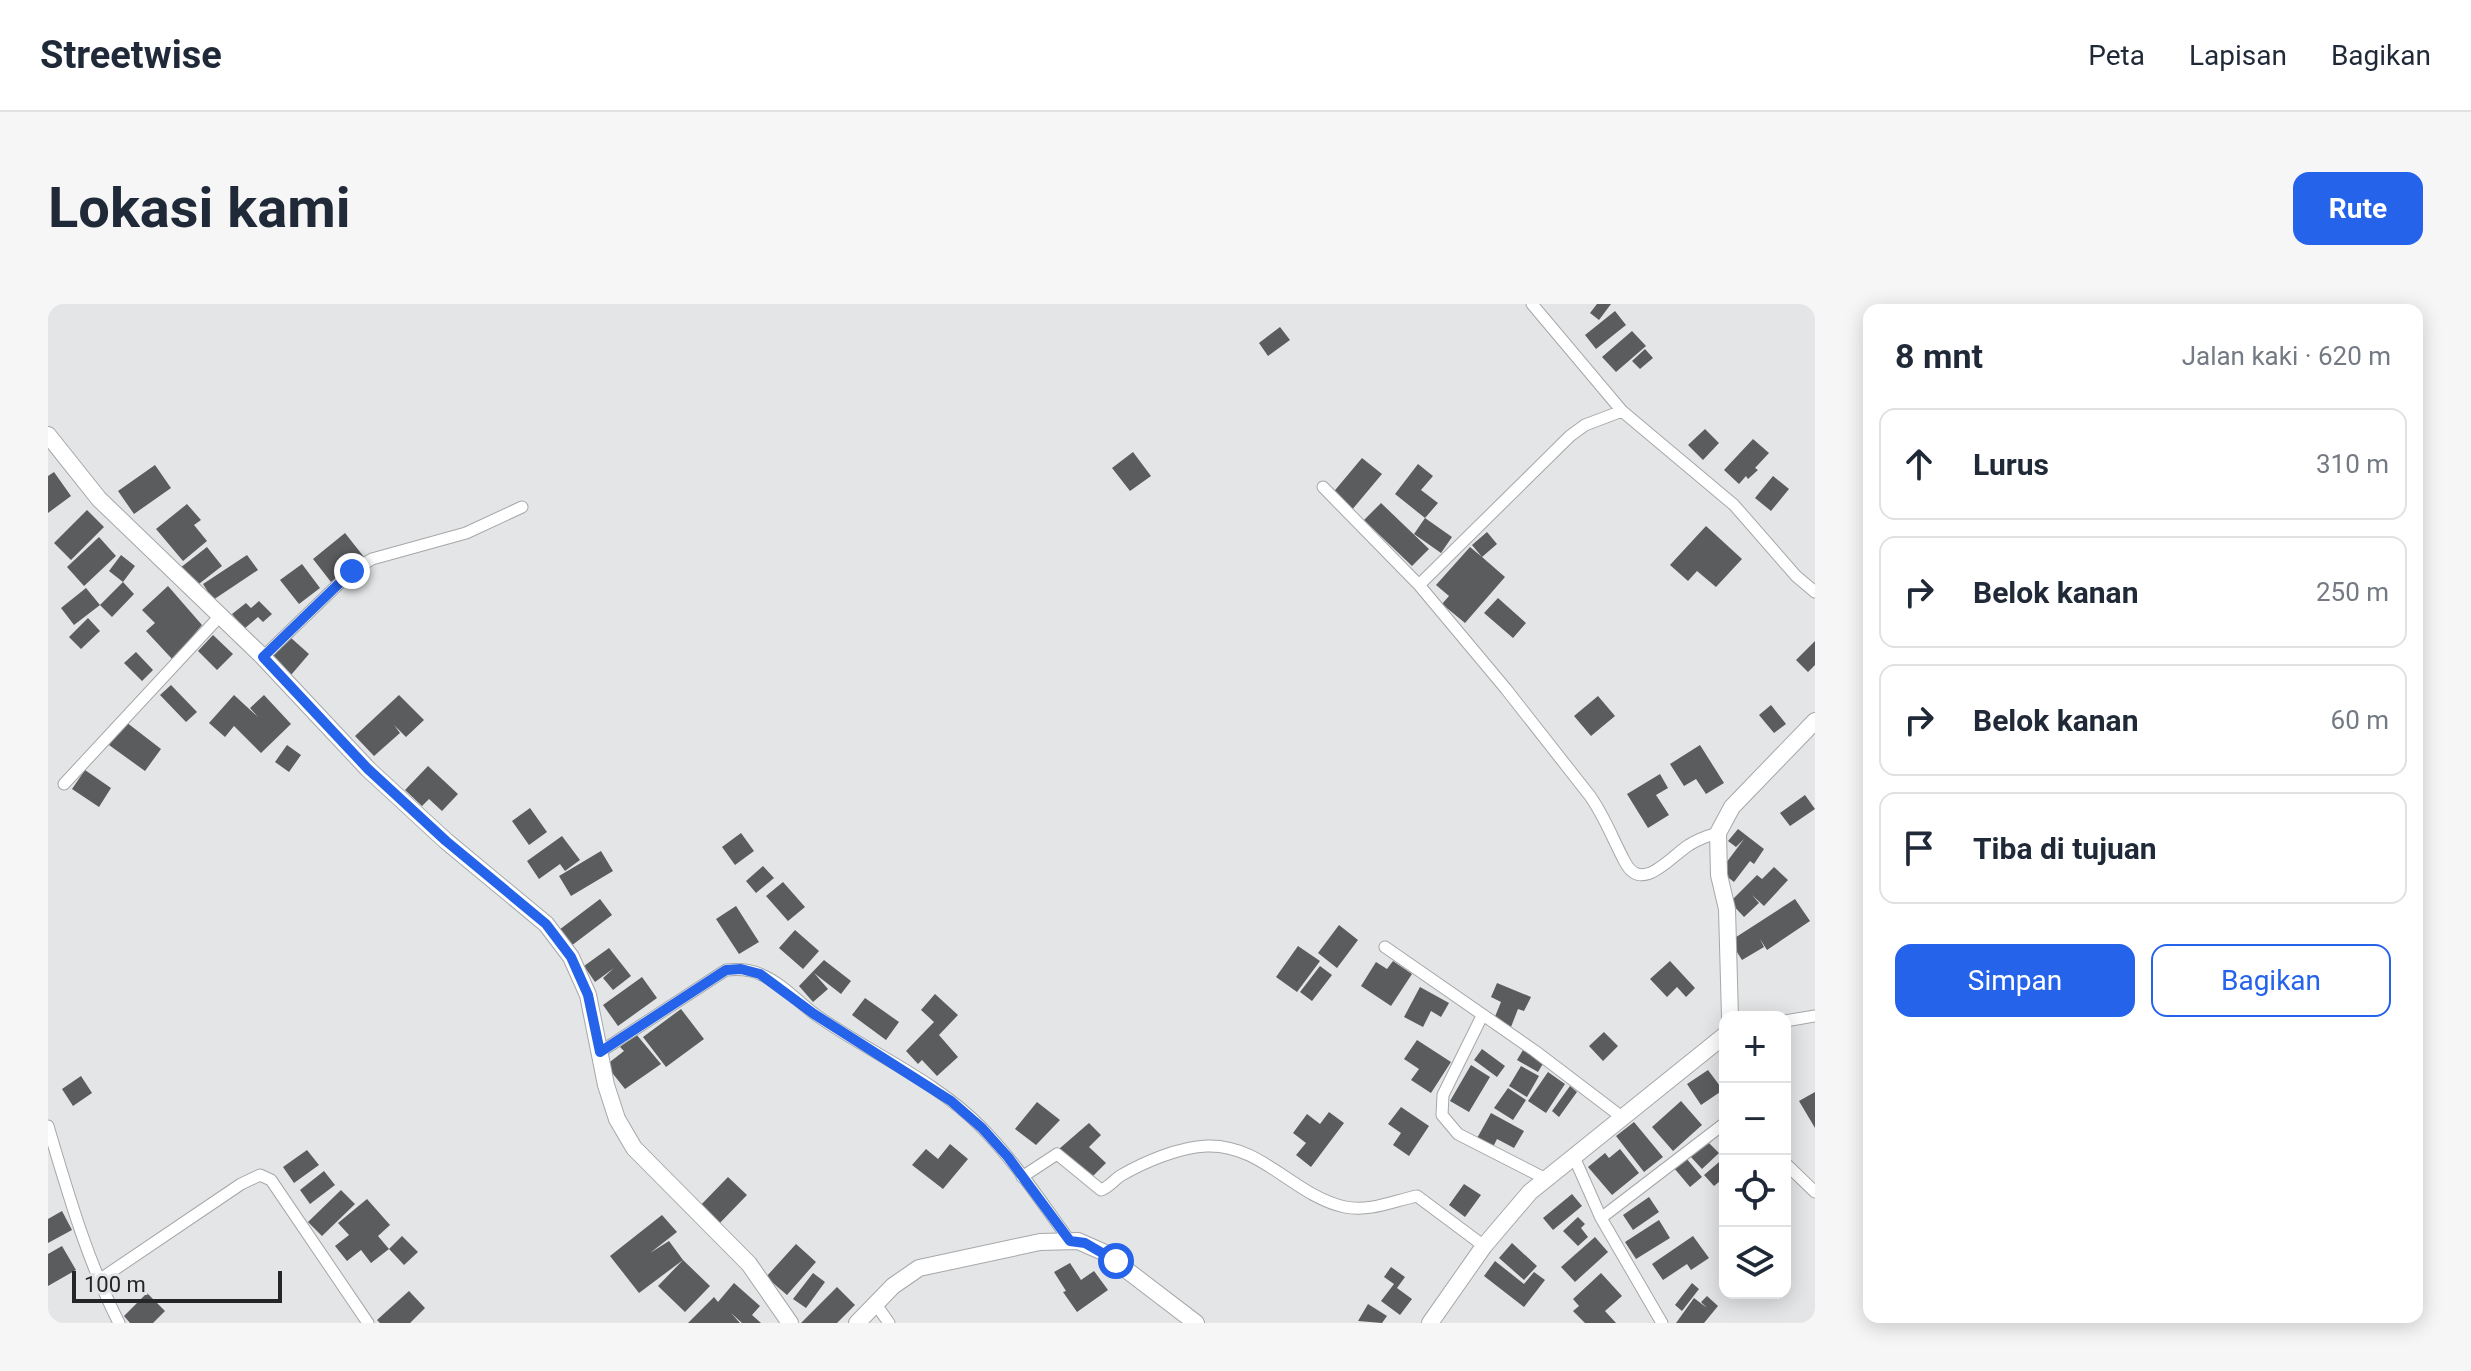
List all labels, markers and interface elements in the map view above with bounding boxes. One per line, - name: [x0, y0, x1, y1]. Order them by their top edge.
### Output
- text: Streetwise: [40, 33, 222, 77]
- text: Peta: [2088, 39, 2145, 72]
- text: Lapisan: [2189, 39, 2287, 72]
- text: Bagikan: [2331, 39, 2431, 72]
- button: Rute: [2293, 172, 2423, 245]
- text: Lokasi kami: [48, 175, 351, 241]
- text: 8 mnt: [1895, 336, 1983, 376]
- text: Jalan kaki · 620 m: [2182, 341, 2391, 371]
- icon: ahead: [1897, 442, 1941, 486]
- text: Lurus: [1973, 447, 2049, 482]
- text: 310 m: [2316, 449, 2389, 479]
- route end: [334, 553, 370, 589]
- icon: right: [1897, 570, 1941, 614]
- text: Belok kanan: [1973, 575, 2138, 610]
- text: 250 m: [2316, 577, 2389, 607]
- icon: right: [1897, 698, 1941, 742]
- text: Belok kanan: [1973, 703, 2138, 738]
- text: 60 m: [2331, 705, 2389, 735]
- icon: arrive: [1897, 826, 1941, 870]
- text: Tiba di tujuan: [1973, 831, 2157, 866]
- button: Simpan: [1895, 944, 2135, 1017]
- button: Bagikan: [2151, 944, 2391, 1017]
- map controls: [1719, 1011, 1791, 1299]
- button: +: [1719, 1011, 1791, 1083]
- button: −: [1719, 1083, 1791, 1155]
- button: locate: [1719, 1155, 1791, 1227]
- button: layers: [1719, 1227, 1791, 1299]
- route start: [1098, 1243, 1134, 1279]
- scale bar: [72, 1267, 282, 1303]
- text: 100 m: [84, 1272, 146, 1297]

